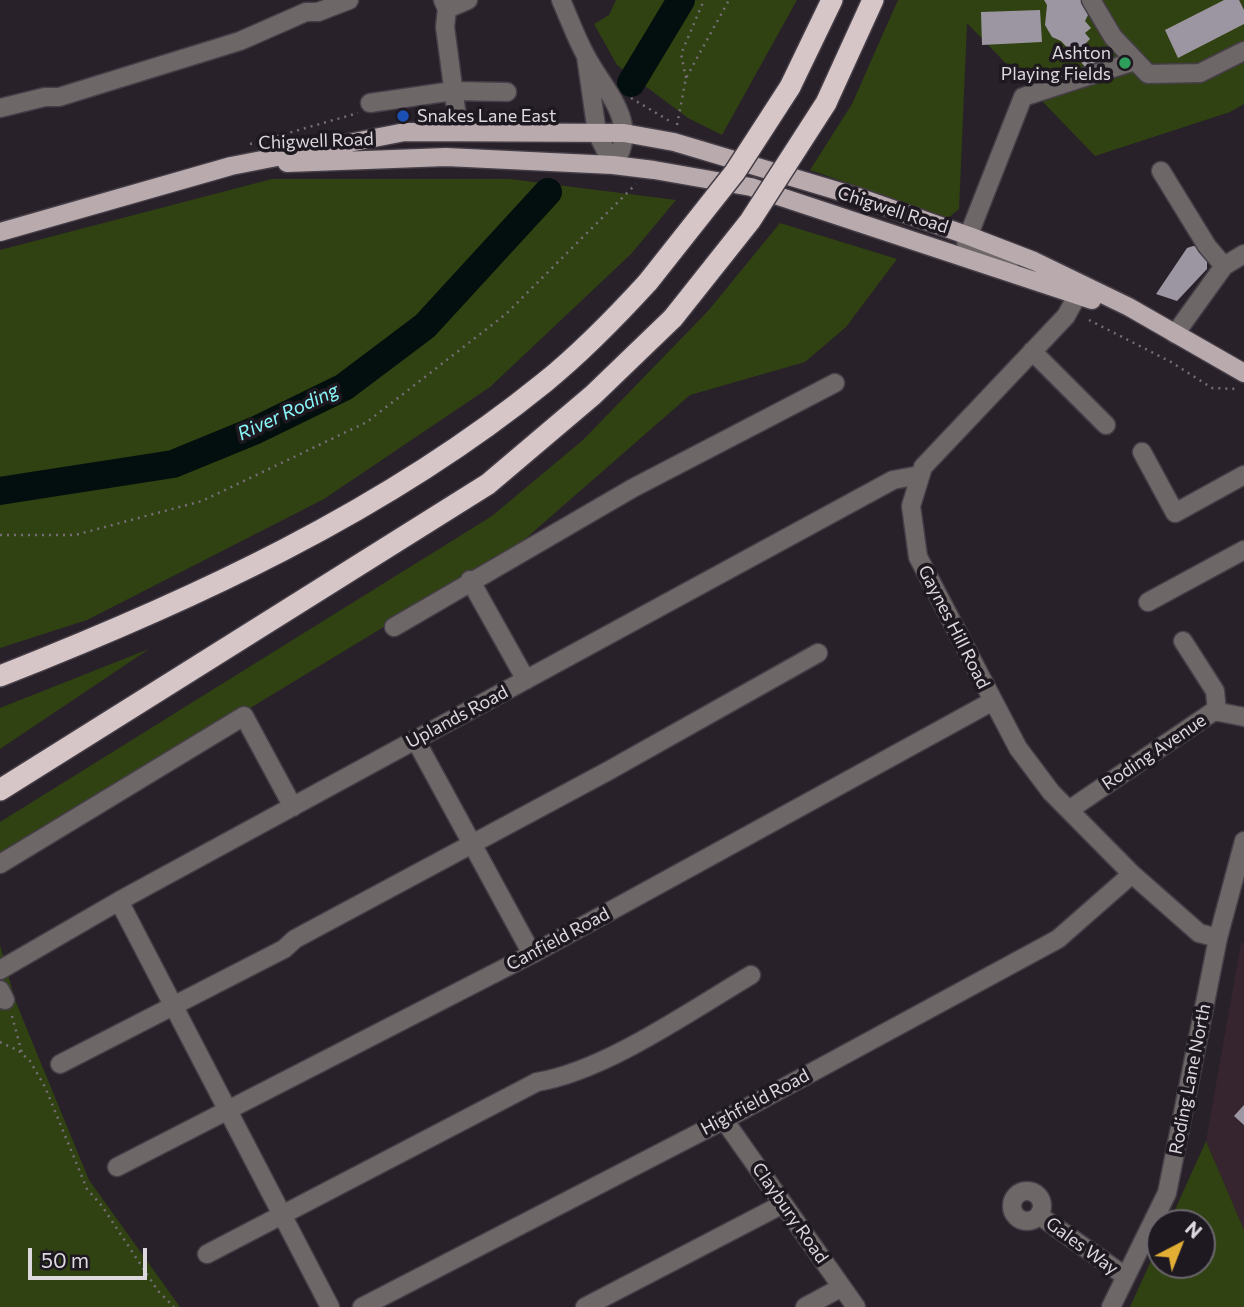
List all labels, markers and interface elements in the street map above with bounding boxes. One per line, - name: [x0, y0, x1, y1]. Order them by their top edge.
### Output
- place label: Ashton Playing Fields: [1001, 42, 1111, 84]
- marker: Ashton Playing Fields: [1117, 55, 1133, 71]
- place label: Snakes Lane East: [417, 105, 556, 127]
- marker: Snakes Lane East: [395, 108, 411, 124]
- street label: Chigwell Road: [258, 128, 374, 154]
- street label: Chigwell Road: [835, 182, 951, 238]
- water label: River Roding: [234, 379, 342, 445]
- street label: Gaynes Hill Road: [914, 562, 994, 692]
- street label: Uplands Road: [402, 681, 512, 753]
- street label: Roding Avenue: [1098, 709, 1210, 795]
- street label: Canfield Road: [503, 903, 613, 975]
- street label: Roding Lane North: [1165, 1002, 1215, 1156]
- street label: Highfield Road: [697, 1064, 813, 1140]
- street label: Claybury Road: [747, 1158, 833, 1268]
- north arrow: [1146, 1209, 1216, 1279]
- street label: Gales Way: [1042, 1213, 1122, 1279]
- text: N: [1181, 1216, 1207, 1243]
- scale bar: [32, 1234, 150, 1278]
- text: 50 m: [41, 1247, 89, 1272]

